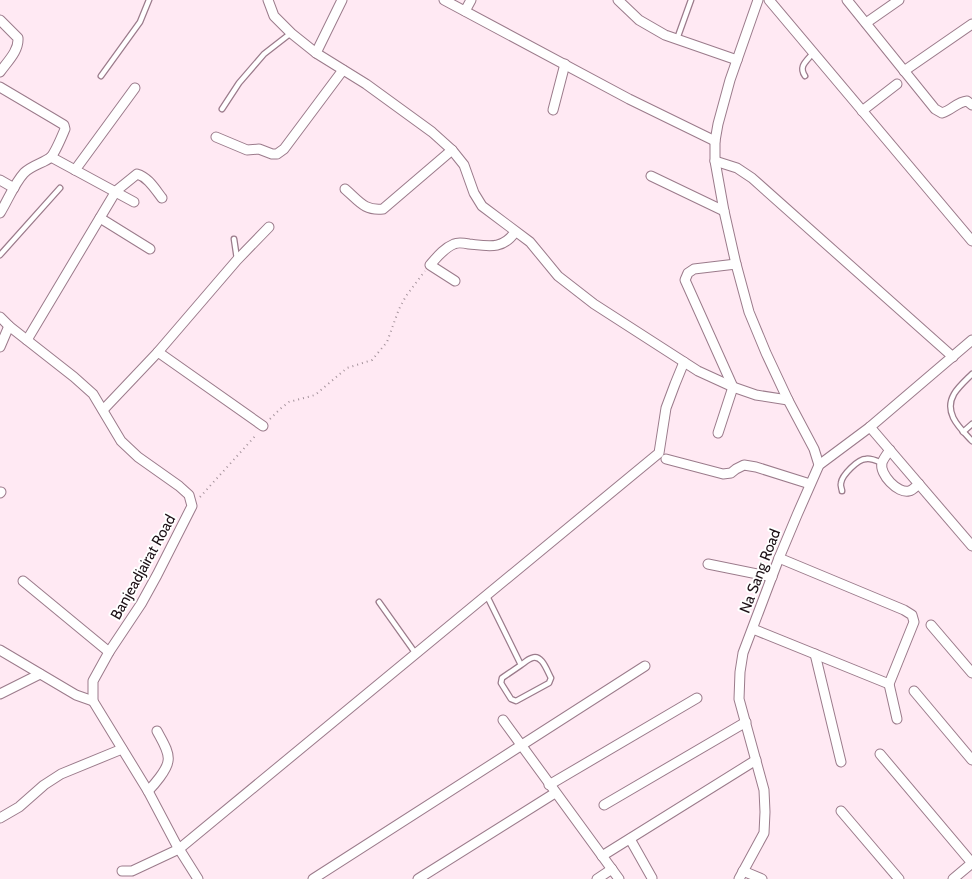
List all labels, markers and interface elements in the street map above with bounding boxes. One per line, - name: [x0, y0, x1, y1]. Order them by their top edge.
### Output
- street label: Banjeadjairat Road: [107, 511, 179, 623]
- street label: Na Sang Road: [736, 526, 784, 616]

